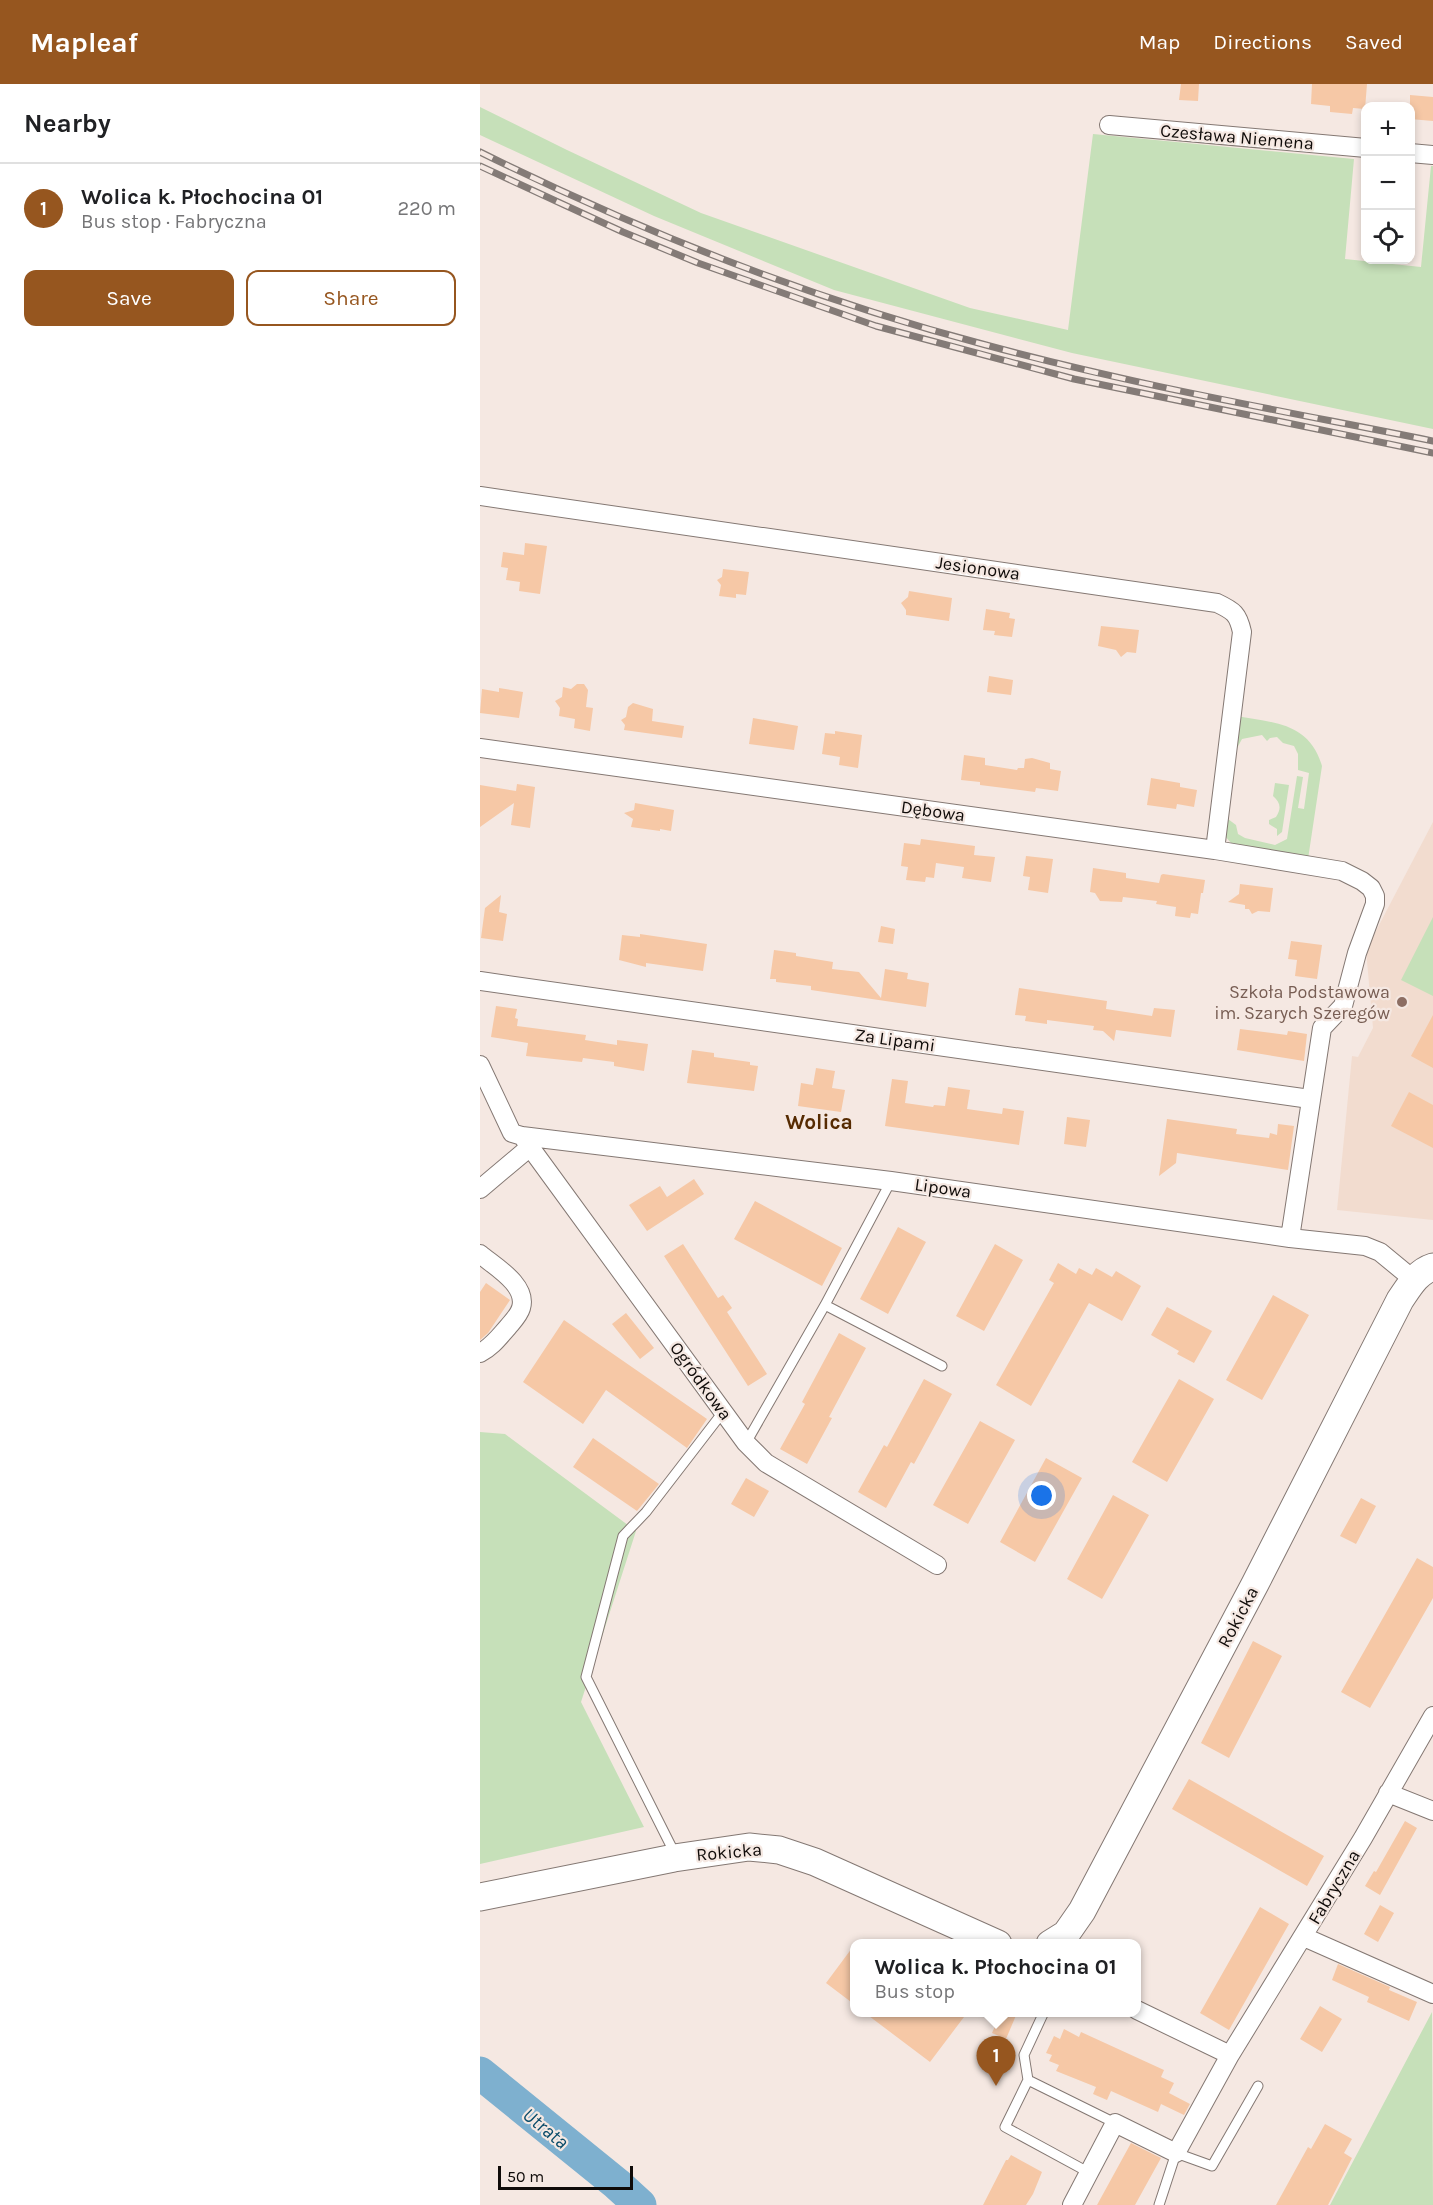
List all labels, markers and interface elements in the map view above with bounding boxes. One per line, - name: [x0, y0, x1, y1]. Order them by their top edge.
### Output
- text: Mapleaf: [30, 26, 138, 59]
- text: Map: [1139, 30, 1180, 54]
- text: Directions: [1213, 30, 1312, 54]
- text: Saved: [1345, 30, 1403, 54]
- map controls: [1361, 102, 1415, 264]
- button: +: [1361, 102, 1415, 156]
- text: Nearby: [24, 108, 111, 139]
- street label: Czesława Niemena: [1159, 119, 1315, 155]
- button: −: [1361, 156, 1415, 210]
- text: Wolica k. Płochocina 01: [81, 184, 323, 210]
- text: 1: [40, 197, 47, 220]
- text: 220 m: [397, 197, 456, 220]
- text: Bus stop · Fabryczna: [81, 210, 267, 233]
- button: locate: [1361, 210, 1415, 264]
- button: Save: [24, 270, 234, 326]
- button: Share: [246, 270, 456, 326]
- street label: Jesionowa: [934, 551, 1022, 585]
- street label: Dębowa: [899, 796, 967, 826]
- place label: Szkoła Podstawowa im. Szarych Szeregów: [1214, 981, 1390, 1024]
- marker: Szkoła Podstawowa im. Szarych Szeregów: [1395, 995, 1409, 1009]
- street label: Za Lipami: [853, 1023, 937, 1057]
- district label: Wolica: [785, 1110, 853, 1134]
- street label: Lipowa: [913, 1173, 973, 1203]
- street label: Ogródkowa: [665, 1337, 737, 1425]
- your location: [1027, 1481, 1056, 1510]
- street label: Rokicka: [1213, 1583, 1263, 1651]
- street label: Rokicka: [695, 1838, 763, 1866]
- street label: Fabryczna: [1303, 1846, 1365, 1928]
- popup: [850, 1939, 1141, 2017]
- text: Wolica k. Płochocina 01: [874, 1954, 1117, 1980]
- text: Bus stop: [874, 1980, 955, 2003]
- pin: 1: [976, 2036, 1016, 2086]
- water label: Utrata: [518, 2103, 573, 2154]
- scale bar: [498, 2163, 633, 2190]
- text: 50 m: [507, 2167, 544, 2186]

